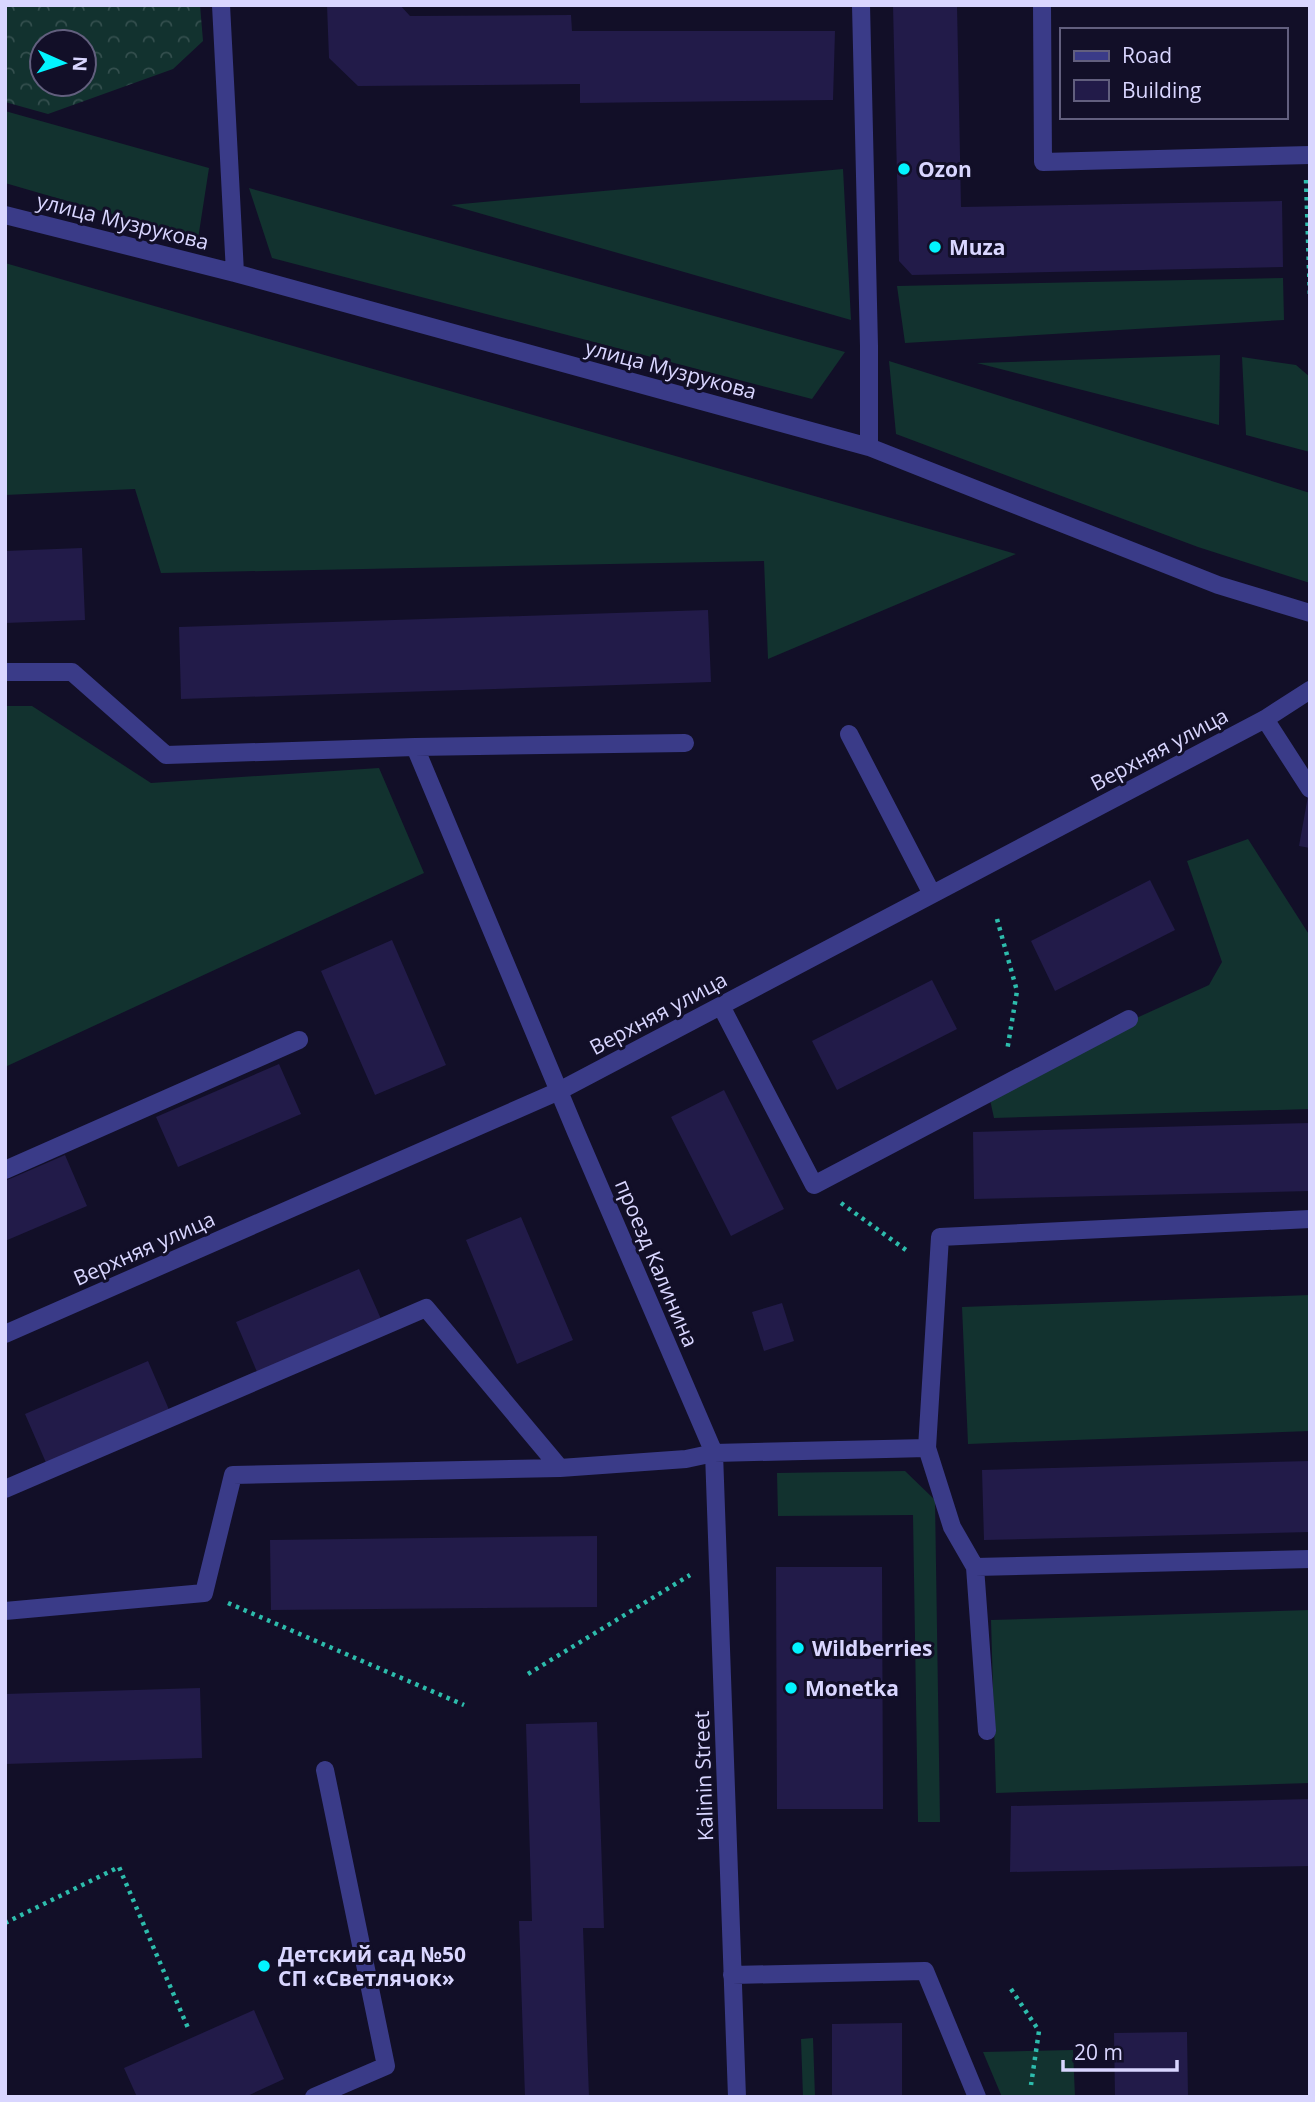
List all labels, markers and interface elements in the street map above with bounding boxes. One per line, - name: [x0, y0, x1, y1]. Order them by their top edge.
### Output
- north arrow: [28, 28, 98, 98]
- legend: [1060, 28, 1287, 119]
- text: Road: [1122, 41, 1172, 69]
- text: N: [67, 55, 93, 72]
- text: Building: [1122, 76, 1201, 104]
- place label: Ozon: [918, 155, 972, 183]
- marker: Ozon: [896, 161, 912, 177]
- street label: улица Музрукова: [34, 186, 212, 256]
- place label: Muza: [949, 233, 1006, 261]
- marker: Muza: [927, 239, 943, 255]
- street label: улица Музрукова: [582, 333, 760, 405]
- street label: Верхняя улица: [1085, 701, 1233, 797]
- street label: Верхняя улица: [584, 965, 732, 1061]
- street label: проезд Калинина: [609, 1175, 705, 1351]
- street label: Верхняя улица: [69, 1204, 219, 1292]
- place label: Wildberries: [812, 1634, 932, 1662]
- marker: Wildberries: [790, 1640, 806, 1656]
- place label: Monetka: [805, 1674, 899, 1702]
- marker: Monetka: [783, 1680, 799, 1696]
- street label: Kalinin Street: [687, 1710, 719, 1842]
- place label: Детский сад №50 СП «Светлячок»: [278, 1940, 466, 1992]
- marker: Детский сад №50 СП «Светлячок»: [256, 1958, 272, 1974]
- scale bar: [1063, 2028, 1177, 2072]
- text: 20 m: [1074, 2038, 1123, 2066]

